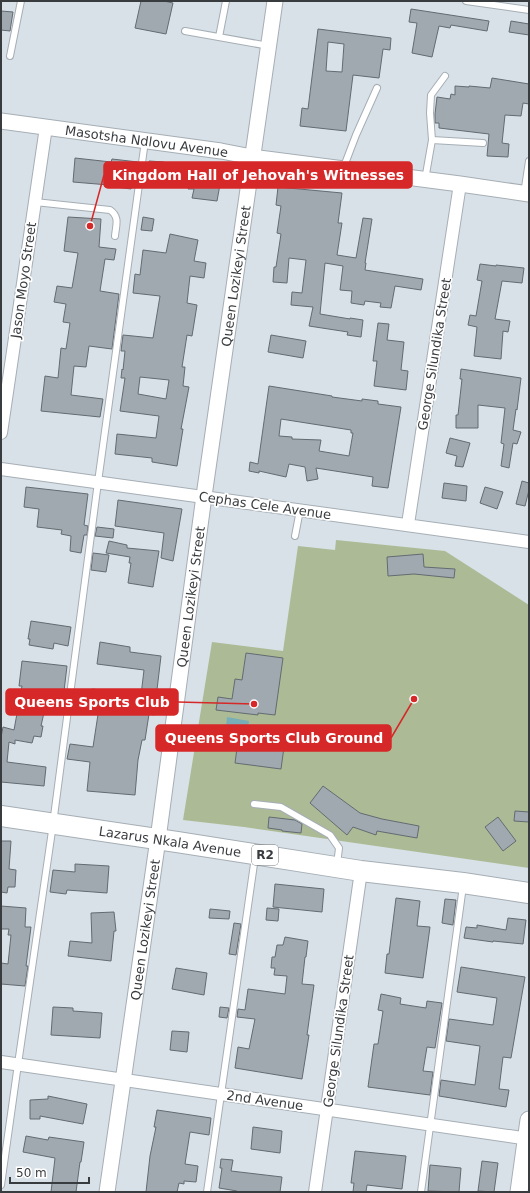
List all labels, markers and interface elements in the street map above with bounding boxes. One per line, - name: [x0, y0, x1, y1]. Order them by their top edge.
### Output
- street label: Masotsha Ndlovu Avenue: [64, 123, 229, 160]
- callout: Kingdom Hall of Jehovah's Witnesses: [104, 162, 412, 188]
- text: Kingdom Hall of Jehovah's Witnesses: [112, 167, 404, 183]
- street label: Queen Lozikeyi Street: [219, 205, 254, 348]
- street label: Jason Moyo Street: [8, 221, 39, 340]
- street label: George Silundika Street: [415, 277, 454, 431]
- street label: Cephas Cele Avenue: [198, 489, 332, 522]
- street label: Queen Lozikeyi Street: [174, 525, 208, 668]
- callout: Queens Sports Club: [6, 689, 178, 715]
- text: Queens Sports Club: [14, 694, 170, 710]
- callout: Queens Sports Club Ground: [156, 725, 391, 751]
- text: Queens Sports Club Ground: [165, 730, 383, 746]
- street label: Lazarus Nkala Avenue: [98, 824, 242, 860]
- road number: R2: [252, 845, 278, 865]
- street label: Queen Lozikeyi Street: [128, 858, 163, 1001]
- street label: George Silundika Street: [320, 954, 357, 1108]
- street label: 2nd Avenue: [226, 1088, 304, 1113]
- scale bar: [10, 1159, 89, 1185]
- text: 50 m: [16, 1166, 47, 1180]

